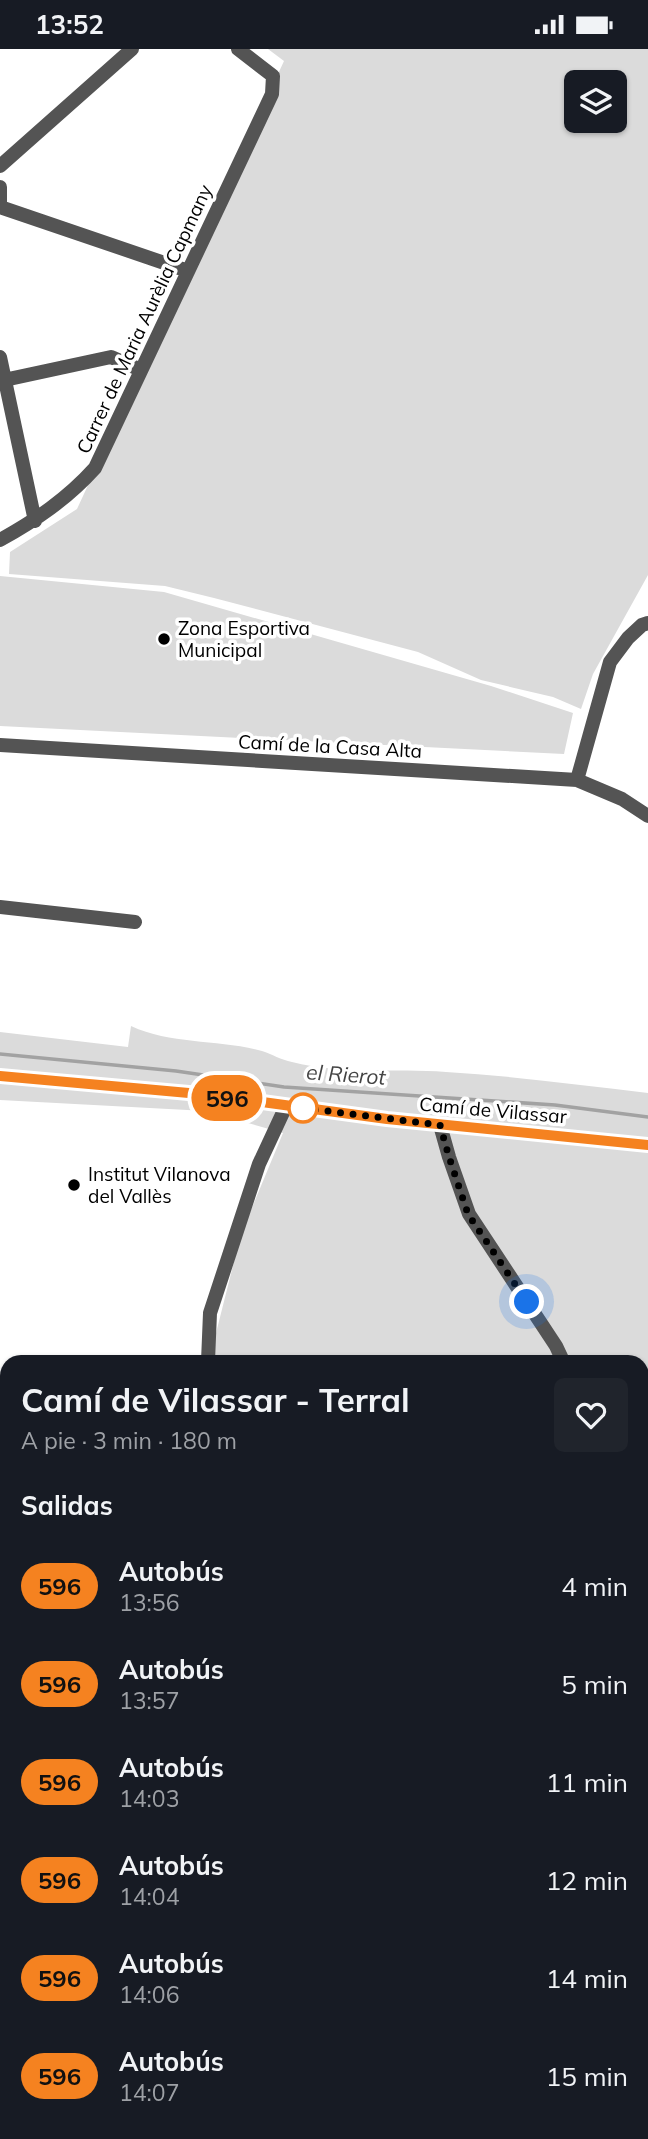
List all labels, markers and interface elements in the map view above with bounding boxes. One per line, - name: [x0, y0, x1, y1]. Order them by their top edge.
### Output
- text: 13:52: [35, 8, 104, 41]
- map controls: [564, 70, 627, 133]
- button: layers: [564, 70, 627, 133]
- street label: Carrer de Maria Aurèlia Capmany: [71, 181, 217, 457]
- place label: Zona Esportiva Municipal: [178, 616, 310, 662]
- marker: Zona Esportiva Municipal: [156, 631, 172, 647]
- street label: Camí de la Casa Alta: [237, 729, 423, 763]
- water label: el Rierot: [305, 1058, 387, 1090]
- line badge: 596: [187, 1075, 267, 1121]
- text: 596: [205, 1083, 249, 1113]
- street label: Camí de Vilassar: [418, 1092, 568, 1128]
- unlabelled marker: [288, 1093, 318, 1123]
- place label: Institut Vilanova del Vallès: [88, 1162, 231, 1208]
- marker: Institut Vilanova del Vallès: [66, 1177, 82, 1193]
- your location: [509, 1284, 544, 1319]
- button: heart: [554, 1378, 628, 1452]
- text: Camí de Vilassar - Terral: [21, 1379, 410, 1420]
- text: A pie · 3 min · 180 m: [21, 1426, 237, 1455]
- text: Salidas: [21, 1489, 113, 1522]
- text: Autobús: [119, 1555, 224, 1588]
- text: 4 min: [561, 1570, 628, 1603]
- text: 596: [38, 1571, 81, 1601]
- text: 13:56: [119, 1588, 179, 1617]
- text: Autobús: [119, 1653, 224, 1686]
- text: 5 min: [561, 1668, 628, 1701]
- text: 596: [38, 1669, 81, 1699]
- text: 13:57: [119, 1686, 179, 1715]
- text: Autobús: [119, 1751, 224, 1784]
- text: 11 min: [546, 1766, 628, 1799]
- text: 596: [38, 1767, 81, 1797]
- text: 14:03: [119, 1784, 179, 1813]
- text: Autobús: [119, 1849, 224, 1882]
- text: 12 min: [546, 1864, 628, 1897]
- text: 596: [38, 1865, 81, 1895]
- text: 14:04: [119, 1882, 179, 1911]
- text: Autobús: [119, 1947, 224, 1980]
- text: 14 min: [546, 1962, 628, 1995]
- text: 596: [38, 1963, 81, 1993]
- text: 14:06: [119, 1980, 179, 2009]
- text: Autobús: [119, 2045, 224, 2078]
- text: 15 min: [546, 2060, 628, 2093]
- text: 596: [38, 2061, 81, 2091]
- text: 14:07: [119, 2078, 179, 2107]

